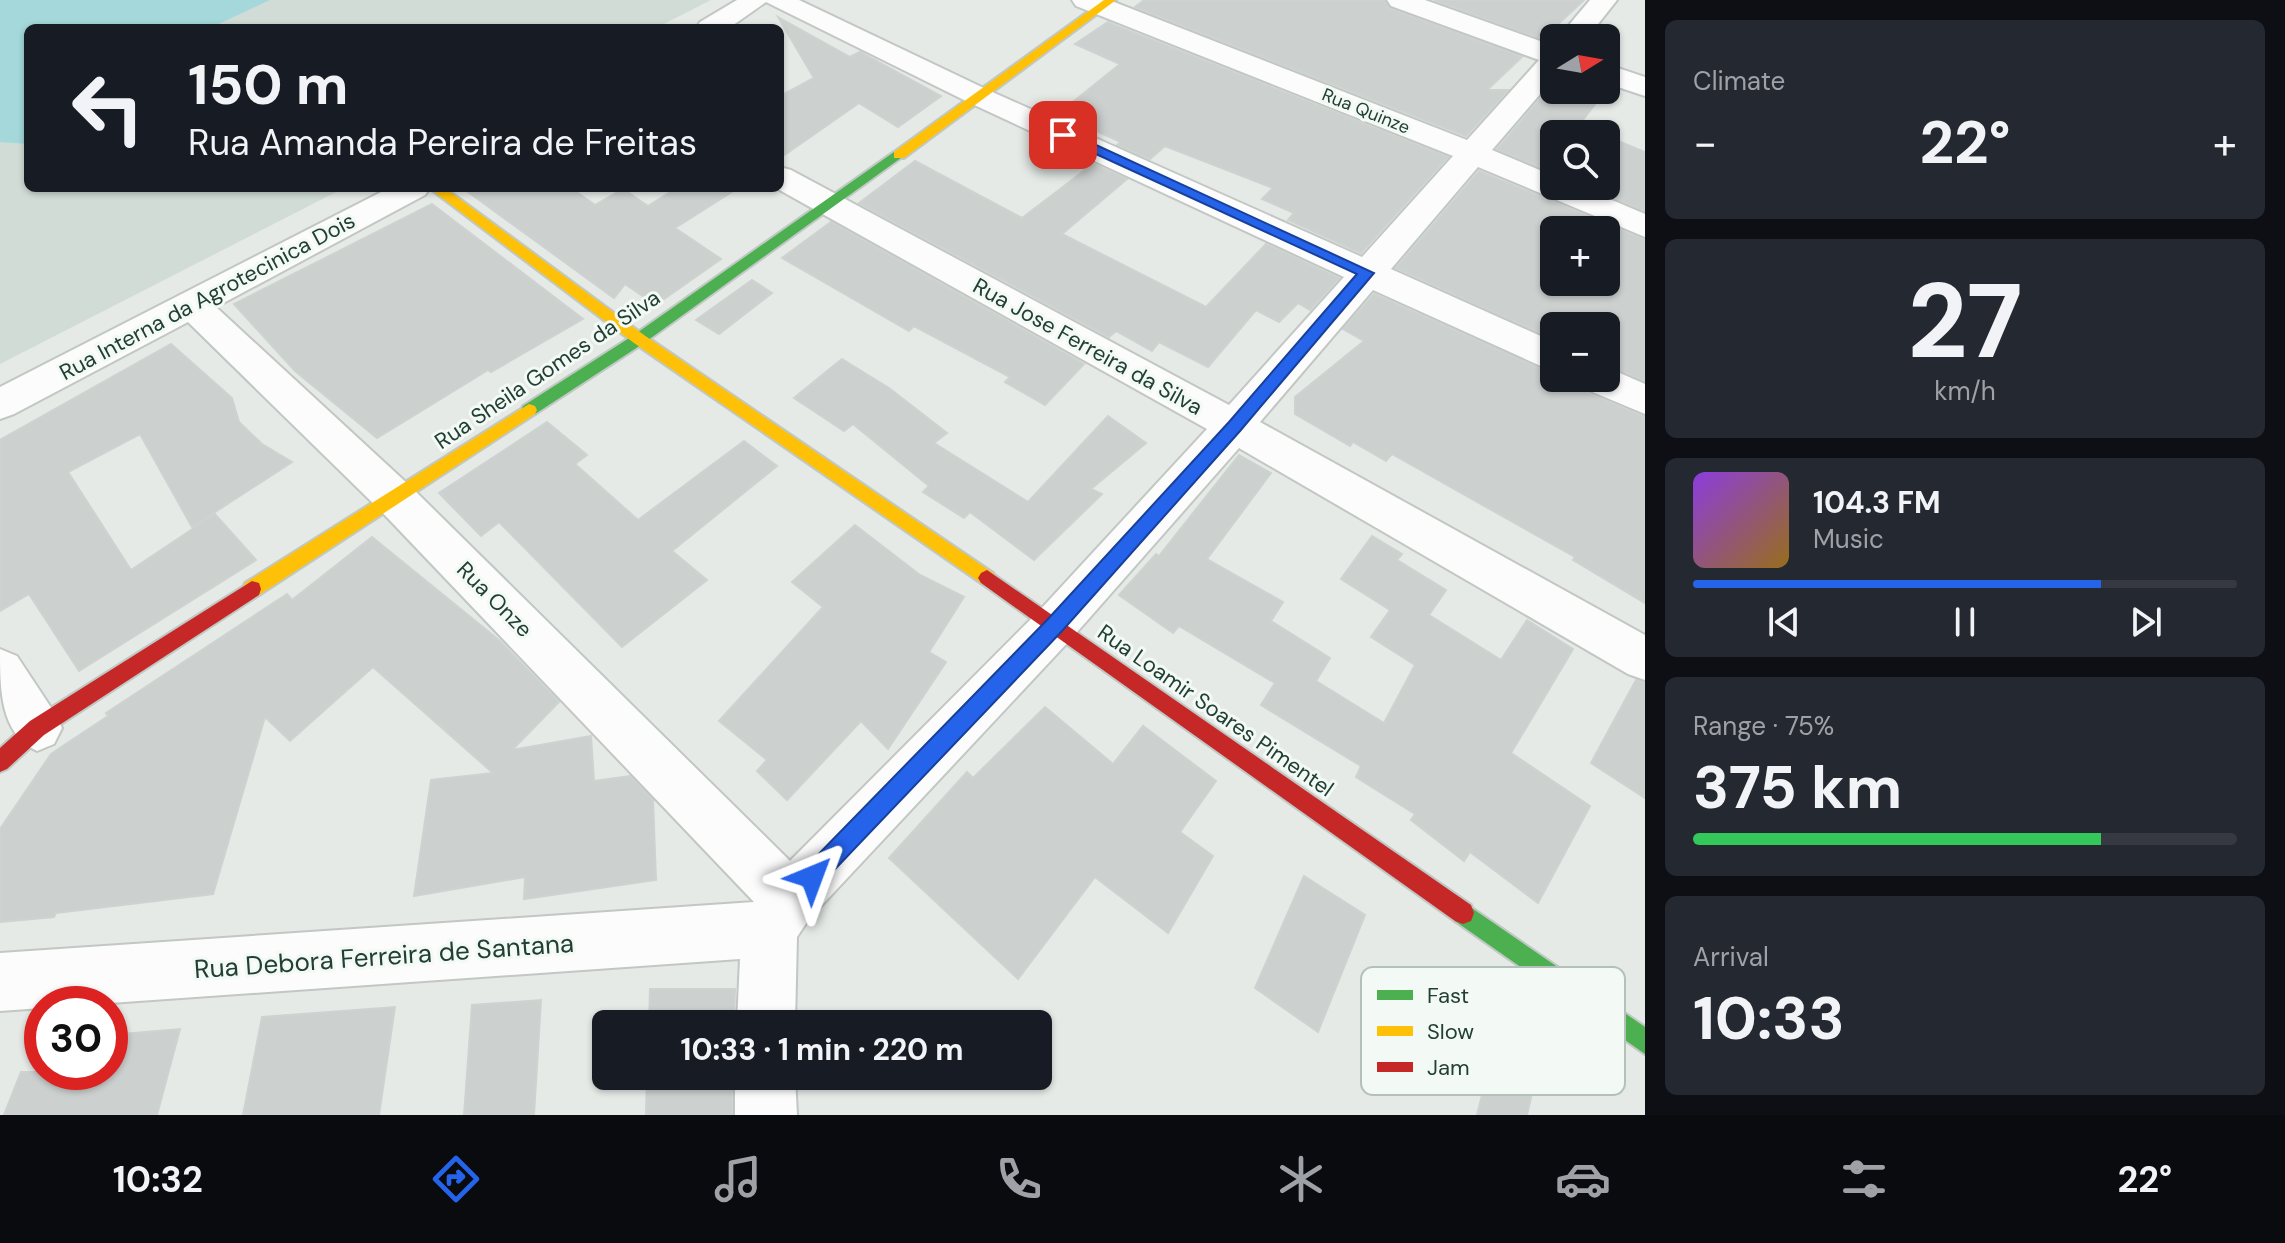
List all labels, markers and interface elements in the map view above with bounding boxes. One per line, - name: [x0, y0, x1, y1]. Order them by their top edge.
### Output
- north arrow: [1540, 24, 1620, 104]
- map controls: [1540, 24, 1620, 392]
- text: 150 m: [188, 48, 349, 121]
- icon: left: [56, 56, 160, 160]
- text: Climate: [1693, 64, 1785, 98]
- street label: Rua Quinze: [1318, 82, 1414, 140]
- pin: [1029, 101, 1097, 169]
- text: 22°: [1919, 103, 2011, 182]
- icon: arrive: [1041, 113, 1085, 157]
- text: −: [1693, 114, 1717, 172]
- text: +: [2213, 114, 2237, 172]
- text: Rua Amanda Pereira de Freitas: [188, 119, 697, 166]
- button: search: [1540, 120, 1620, 200]
- street label: Rua Interna da Agrotecinica Dois: [54, 206, 360, 387]
- button: +: [1540, 216, 1620, 296]
- text: 27: [1907, 254, 2023, 389]
- street label: Rua Jose Ferreira da Silva: [968, 271, 1208, 422]
- street label: Rua Sheila Gomes da Silva: [429, 283, 666, 456]
- button: −: [1540, 312, 1620, 392]
- text: km/h: [1934, 374, 1996, 408]
- text: 104.3 FM: [1813, 483, 1941, 522]
- text: Music: [1813, 522, 1884, 556]
- street label: Rua Onze: [451, 555, 539, 643]
- icon: previous: [1762, 600, 1806, 644]
- icon: pause: [1943, 600, 1987, 644]
- icon: next: [2124, 600, 2168, 644]
- street label: Rua Loamir Soares Pimentel: [1092, 618, 1339, 803]
- text: Range · 75%: [1693, 709, 1834, 743]
- text: 375 km: [1693, 748, 1902, 827]
- position arrow: [770, 835, 854, 919]
- street label: Rua Debora Ferreira de Santana: [193, 926, 575, 986]
- text: Arrival: [1693, 940, 1769, 974]
- legend: [1361, 967, 1625, 1095]
- text: 10:33: [1693, 979, 1845, 1058]
- text: Fast: [1427, 981, 1469, 1010]
- speed limit sign: 30: [24, 986, 128, 1090]
- text: Slow: [1427, 1017, 1474, 1046]
- text: 10:33 · 1 min · 220 m: [681, 1030, 964, 1069]
- text: Jam: [1427, 1053, 1470, 1082]
- icon: directions: [428, 1151, 484, 1207]
- icon: music: [710, 1151, 766, 1207]
- icon: phone: [991, 1151, 1047, 1207]
- icon: climate: [1273, 1151, 1329, 1207]
- icon: car: [1555, 1151, 1611, 1207]
- icon: filters: [1836, 1151, 1892, 1207]
- text: 10:32: [113, 1156, 203, 1203]
- text: 22°: [2118, 1156, 2172, 1203]

